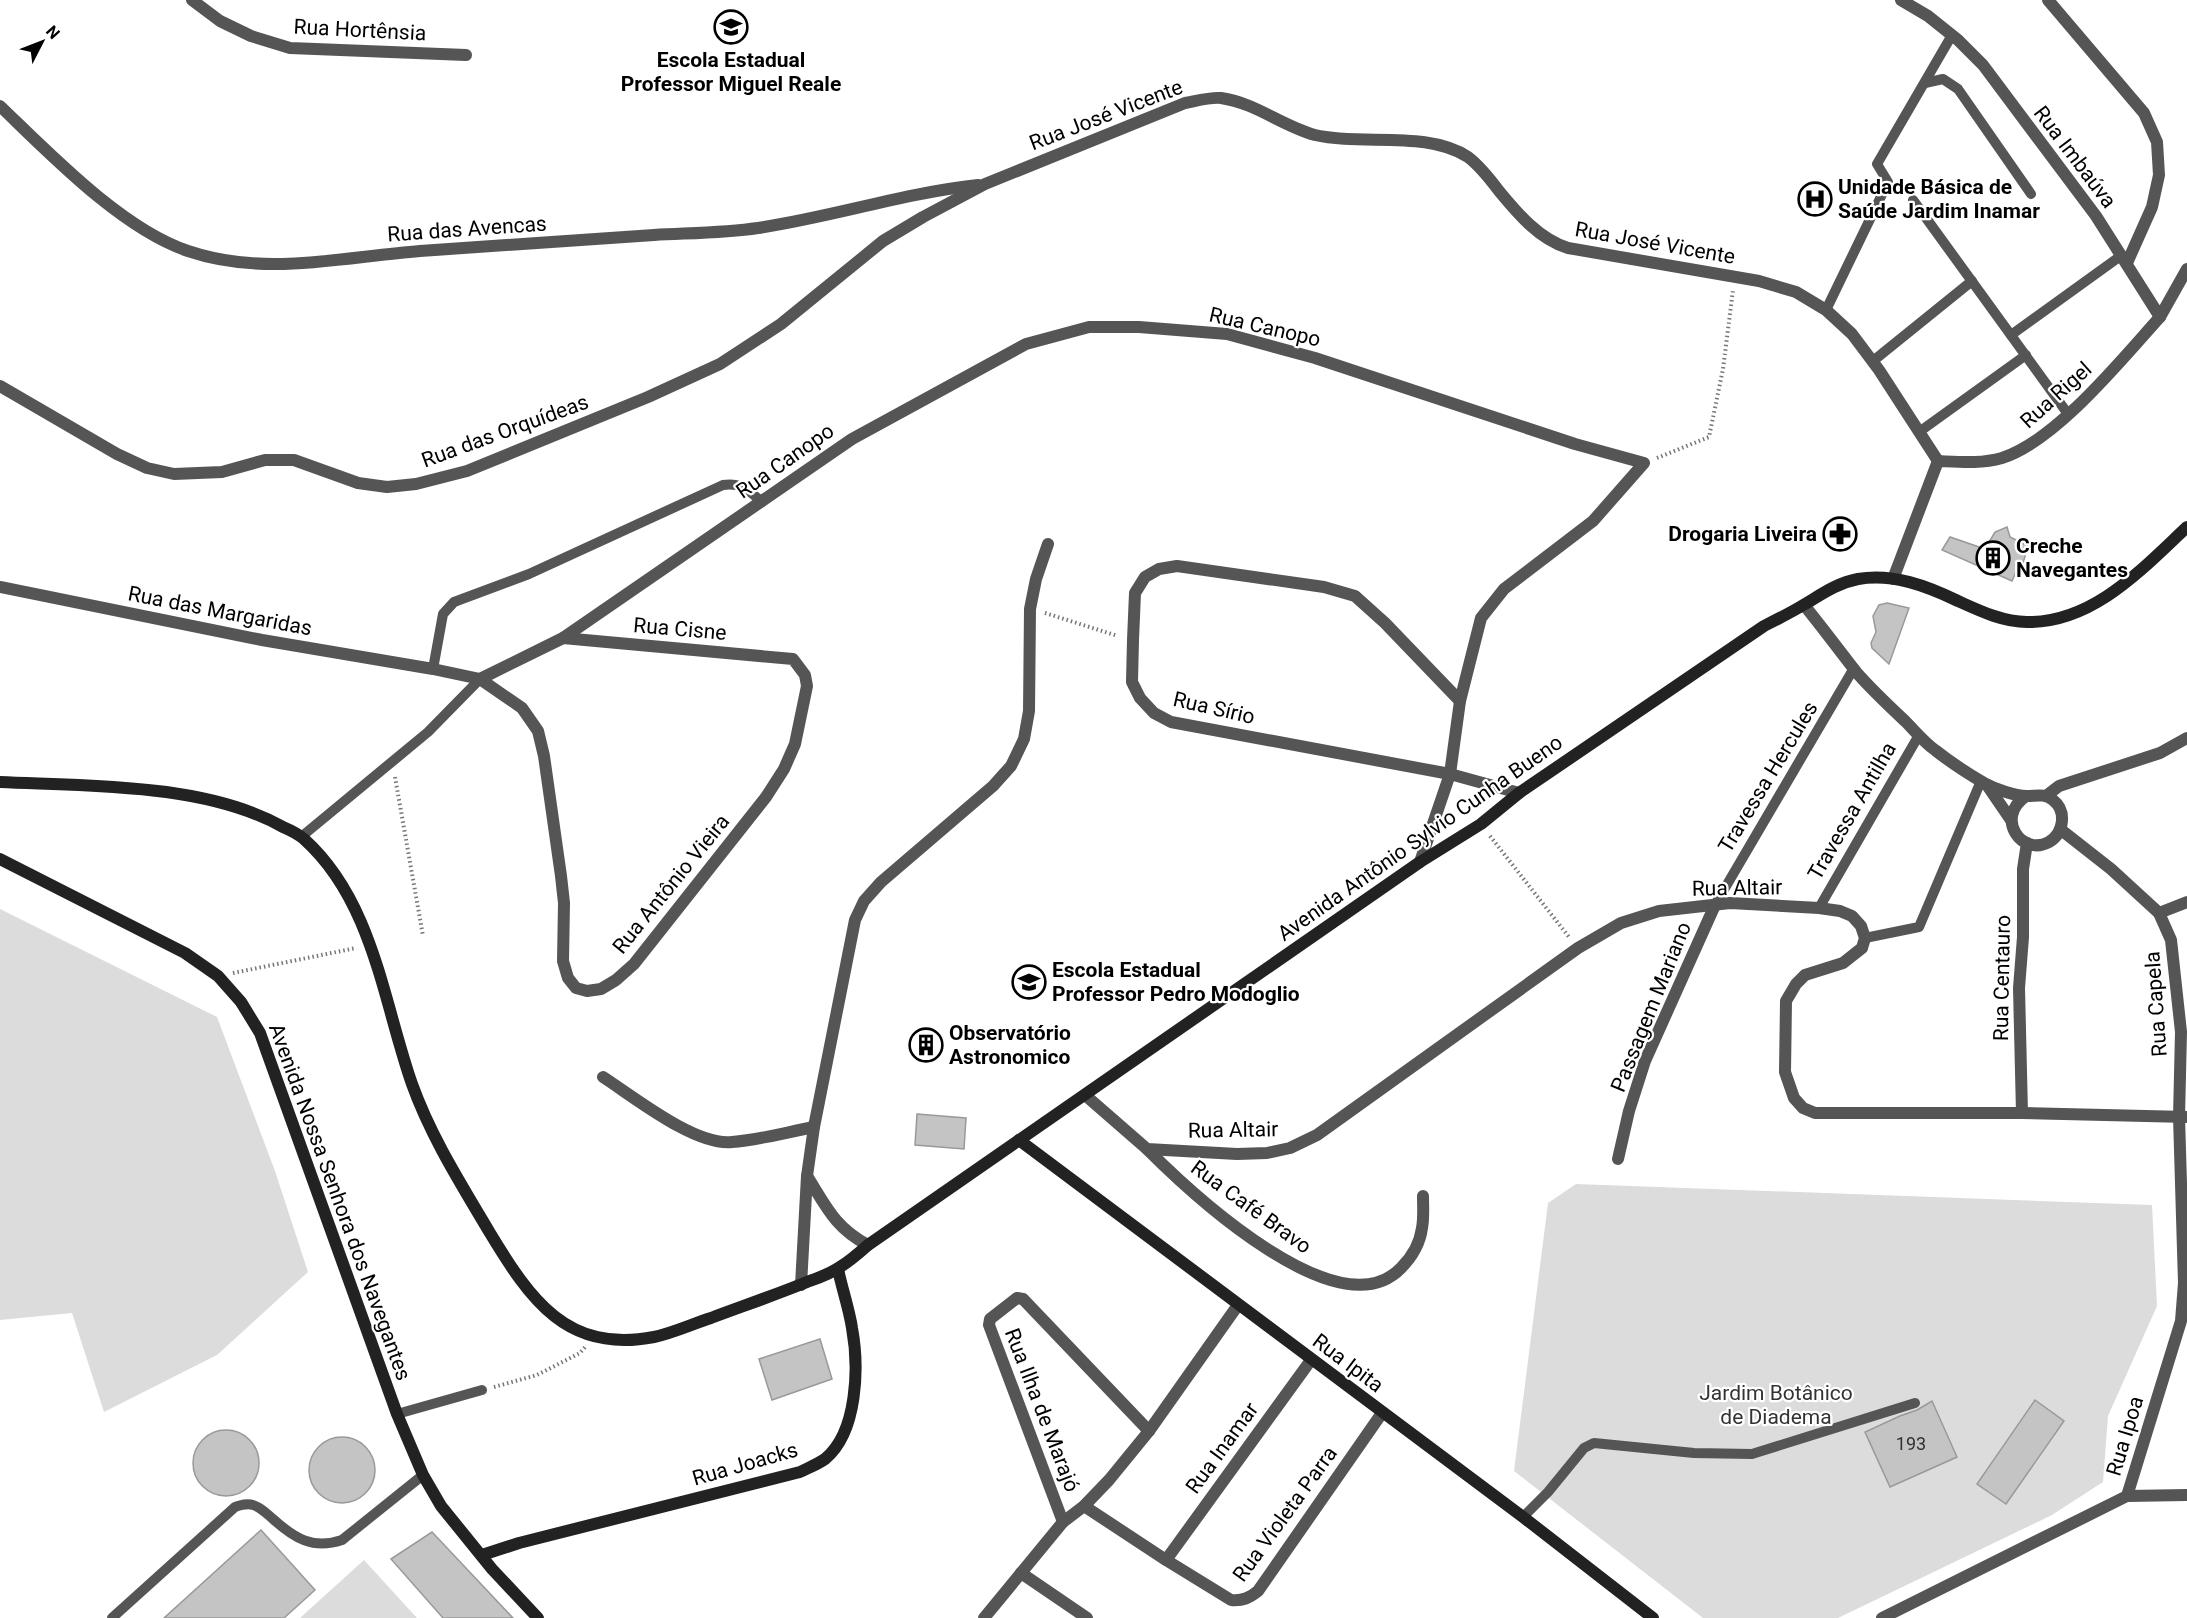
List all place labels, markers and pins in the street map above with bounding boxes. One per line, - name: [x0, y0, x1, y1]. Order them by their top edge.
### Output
- school or university icon: Escola Estadual Professor Miguel Reale: [713, 9, 749, 45]
- place label: Escola Estadual Professor Miguel Reale: [621, 48, 841, 96]
- place label: Unidade Básica de Saúde Jardim Inamar: [1838, 175, 2040, 223]
- hospital icon: Unidade Básica de Saúde Jardim Inamar: [1797, 181, 1833, 217]
- pharmacy icon: Drogaria Liveira: [1822, 516, 1858, 552]
- place label: Drogaria Liveira: [1668, 522, 1817, 546]
- place label: Creche Navegantes: [2016, 534, 2128, 582]
- building icon: Creche Navegantes: [1975, 540, 2011, 576]
- place label: Escola Estadual Professor Pedro Modoglio: [1052, 958, 1300, 1006]
- school or university icon: Escola Estadual Professor Pedro Modoglio: [1011, 964, 1047, 1000]
- place label: Observatório Astronomico: [949, 1021, 1071, 1069]
- building icon: Observatório Astronomico: [908, 1027, 944, 1063]

